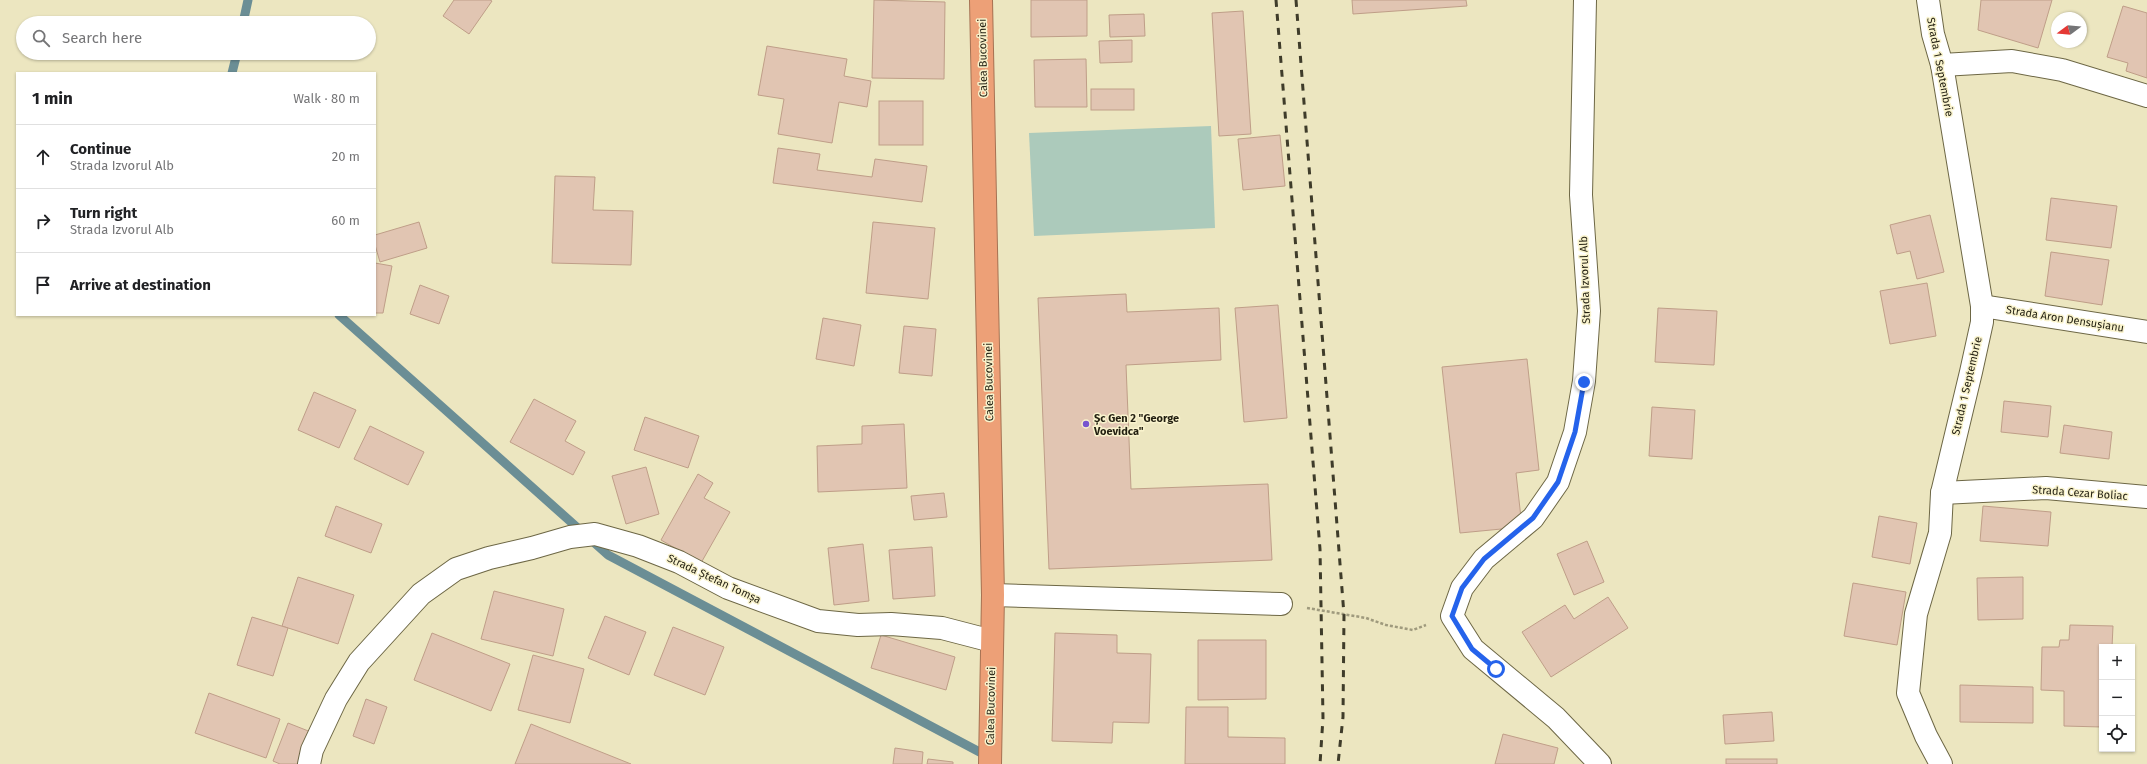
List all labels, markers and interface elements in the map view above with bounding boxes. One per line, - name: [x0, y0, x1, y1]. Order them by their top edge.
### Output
- north arrow: [2051, 12, 2087, 48]
- search box: [16, 16, 376, 60]
- street label: Strada 1 Septembrie: [1924, 16, 1956, 118]
- street label: Calea Bucovinei: [976, 19, 990, 97]
- icon: search: [30, 27, 52, 49]
- text: Search here: [62, 29, 142, 47]
- text: 1 min: [32, 88, 73, 109]
- text: Walk · 80 m: [293, 91, 360, 106]
- text: Continue: [70, 140, 131, 158]
- icon: ahead: [32, 146, 54, 168]
- text: 20 m: [332, 149, 360, 164]
- text: Strada Izvorul Alb: [70, 158, 174, 173]
- text: Turn right: [70, 204, 137, 222]
- icon: right: [32, 210, 54, 232]
- text: 60 m: [331, 213, 360, 228]
- text: Strada Izvorul Alb: [70, 222, 174, 237]
- street label: Strada Izvorul Alb: [1577, 236, 1593, 324]
- icon: arrive: [32, 274, 54, 296]
- text: Arrive at destination: [70, 276, 211, 294]
- street label: Strada Aron Densușianu: [2005, 303, 2125, 335]
- street label: Strada 1 Septembrie: [1949, 336, 1985, 436]
- street label: Calea Bucovinei: [982, 343, 996, 421]
- route end: [1575, 373, 1593, 391]
- place label: Șc Gen 2 "George Voevidca": [1093, 412, 1179, 438]
- marker: Șc Gen 2 "George Voevidca": [1081, 419, 1091, 429]
- street label: Strada Cezar Boliac: [2032, 483, 2128, 503]
- street label: Strada Ștefan Tomșa: [665, 552, 763, 606]
- map controls: [2099, 644, 2135, 752]
- button: +: [2099, 644, 2135, 680]
- route start: [1487, 660, 1505, 678]
- street label: Calea Bucovinei: [984, 667, 998, 745]
- button: −: [2099, 680, 2135, 716]
- button: locate: [2099, 716, 2135, 752]

